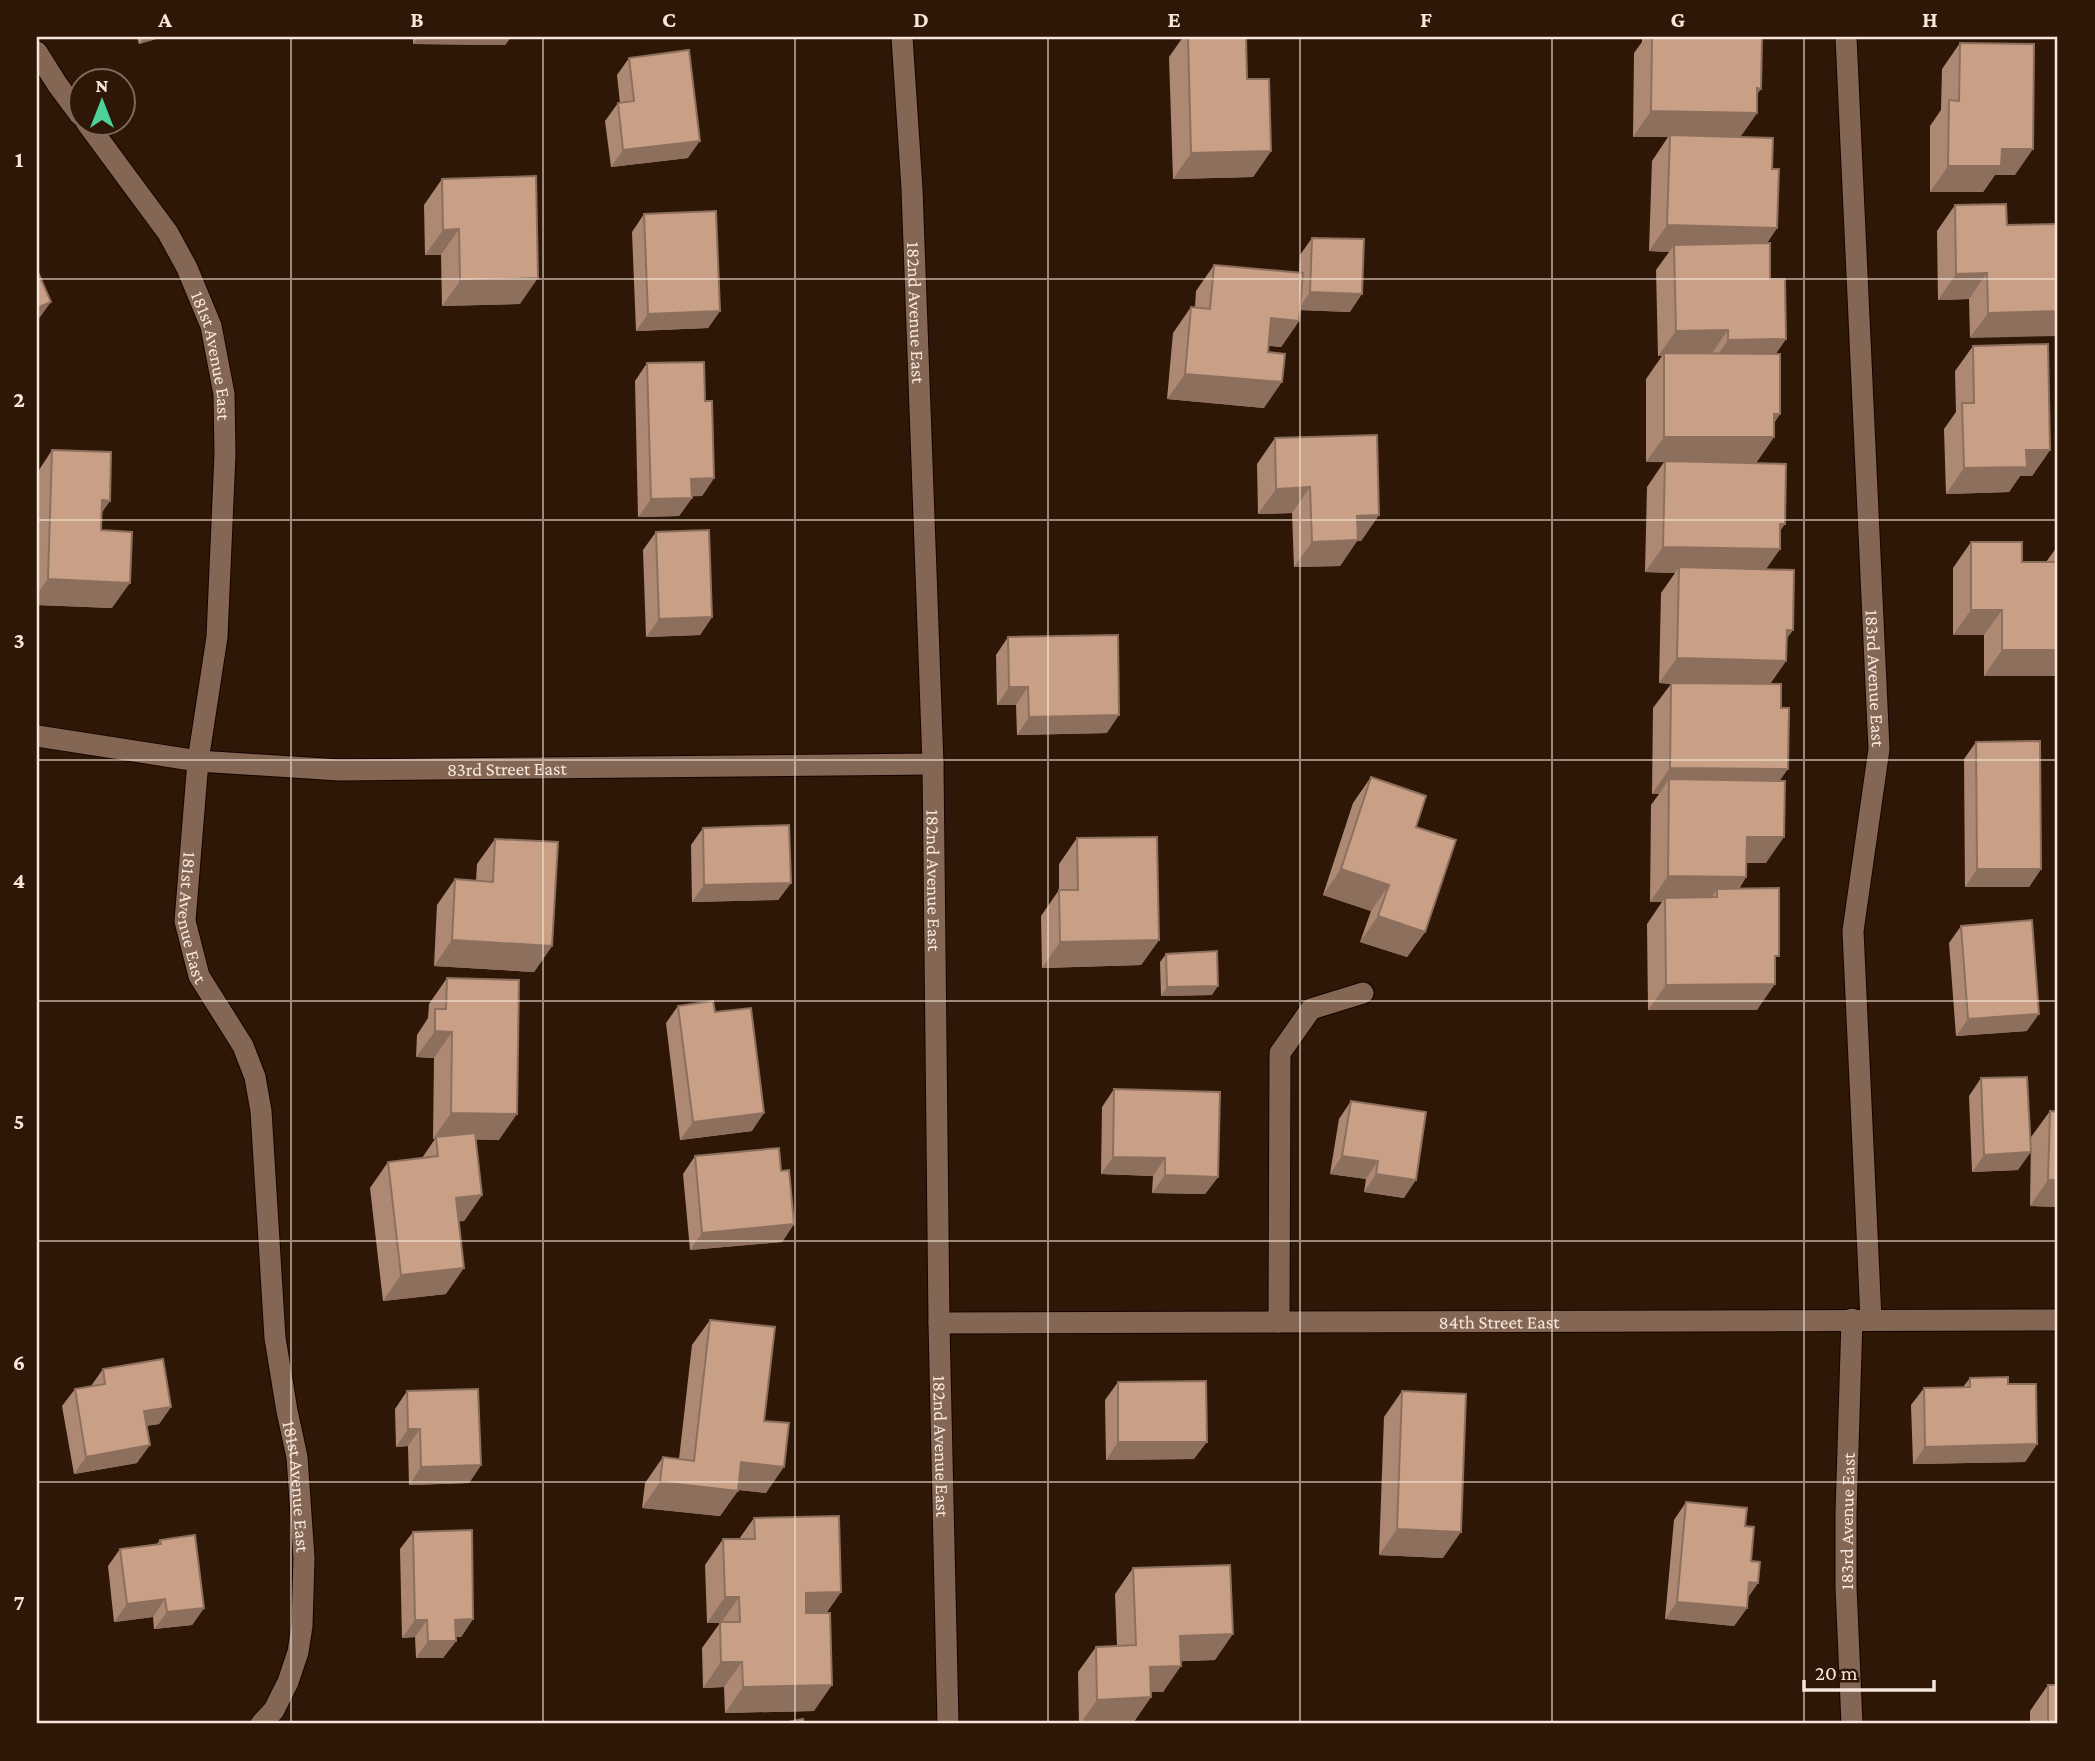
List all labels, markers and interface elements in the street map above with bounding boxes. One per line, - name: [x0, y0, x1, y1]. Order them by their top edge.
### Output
- text: A: [157, 6, 172, 32]
- text: B: [410, 6, 424, 32]
- text: C: [662, 6, 676, 32]
- text: D: [913, 6, 929, 32]
- text: E: [1167, 6, 1181, 32]
- text: F: [1420, 6, 1432, 32]
- text: G: [1671, 6, 1686, 32]
- text: H: [1922, 6, 1938, 32]
- north arrow: [66, 66, 136, 136]
- text: N: [96, 75, 109, 96]
- text: 1: [15, 146, 24, 172]
- street label: 182nd Avenue East: [903, 241, 930, 385]
- street label: 181st Avenue East: [187, 288, 235, 421]
- text: 2: [13, 386, 25, 412]
- street label: 183rd Avenue East: [1862, 609, 1889, 748]
- text: 3: [13, 627, 25, 653]
- street label: 83rd Street East: [447, 757, 567, 779]
- street label: 182nd Avenue East: [923, 809, 946, 952]
- street label: 181st Avenue East: [174, 851, 212, 988]
- text: 4: [13, 867, 25, 893]
- text: 5: [13, 1108, 25, 1134]
- street label: 84th Street East: [1438, 1311, 1560, 1332]
- text: 6: [13, 1349, 25, 1375]
- street label: 182nd Avenue East: [930, 1375, 954, 1518]
- street label: 181st Avenue East: [279, 1419, 314, 1554]
- street label: 183rd Avenue East: [1835, 1451, 1858, 1590]
- text: 7: [13, 1589, 25, 1615]
- scale bar: [1804, 1649, 1934, 1693]
- text: 20 m: [1815, 1661, 1858, 1685]

